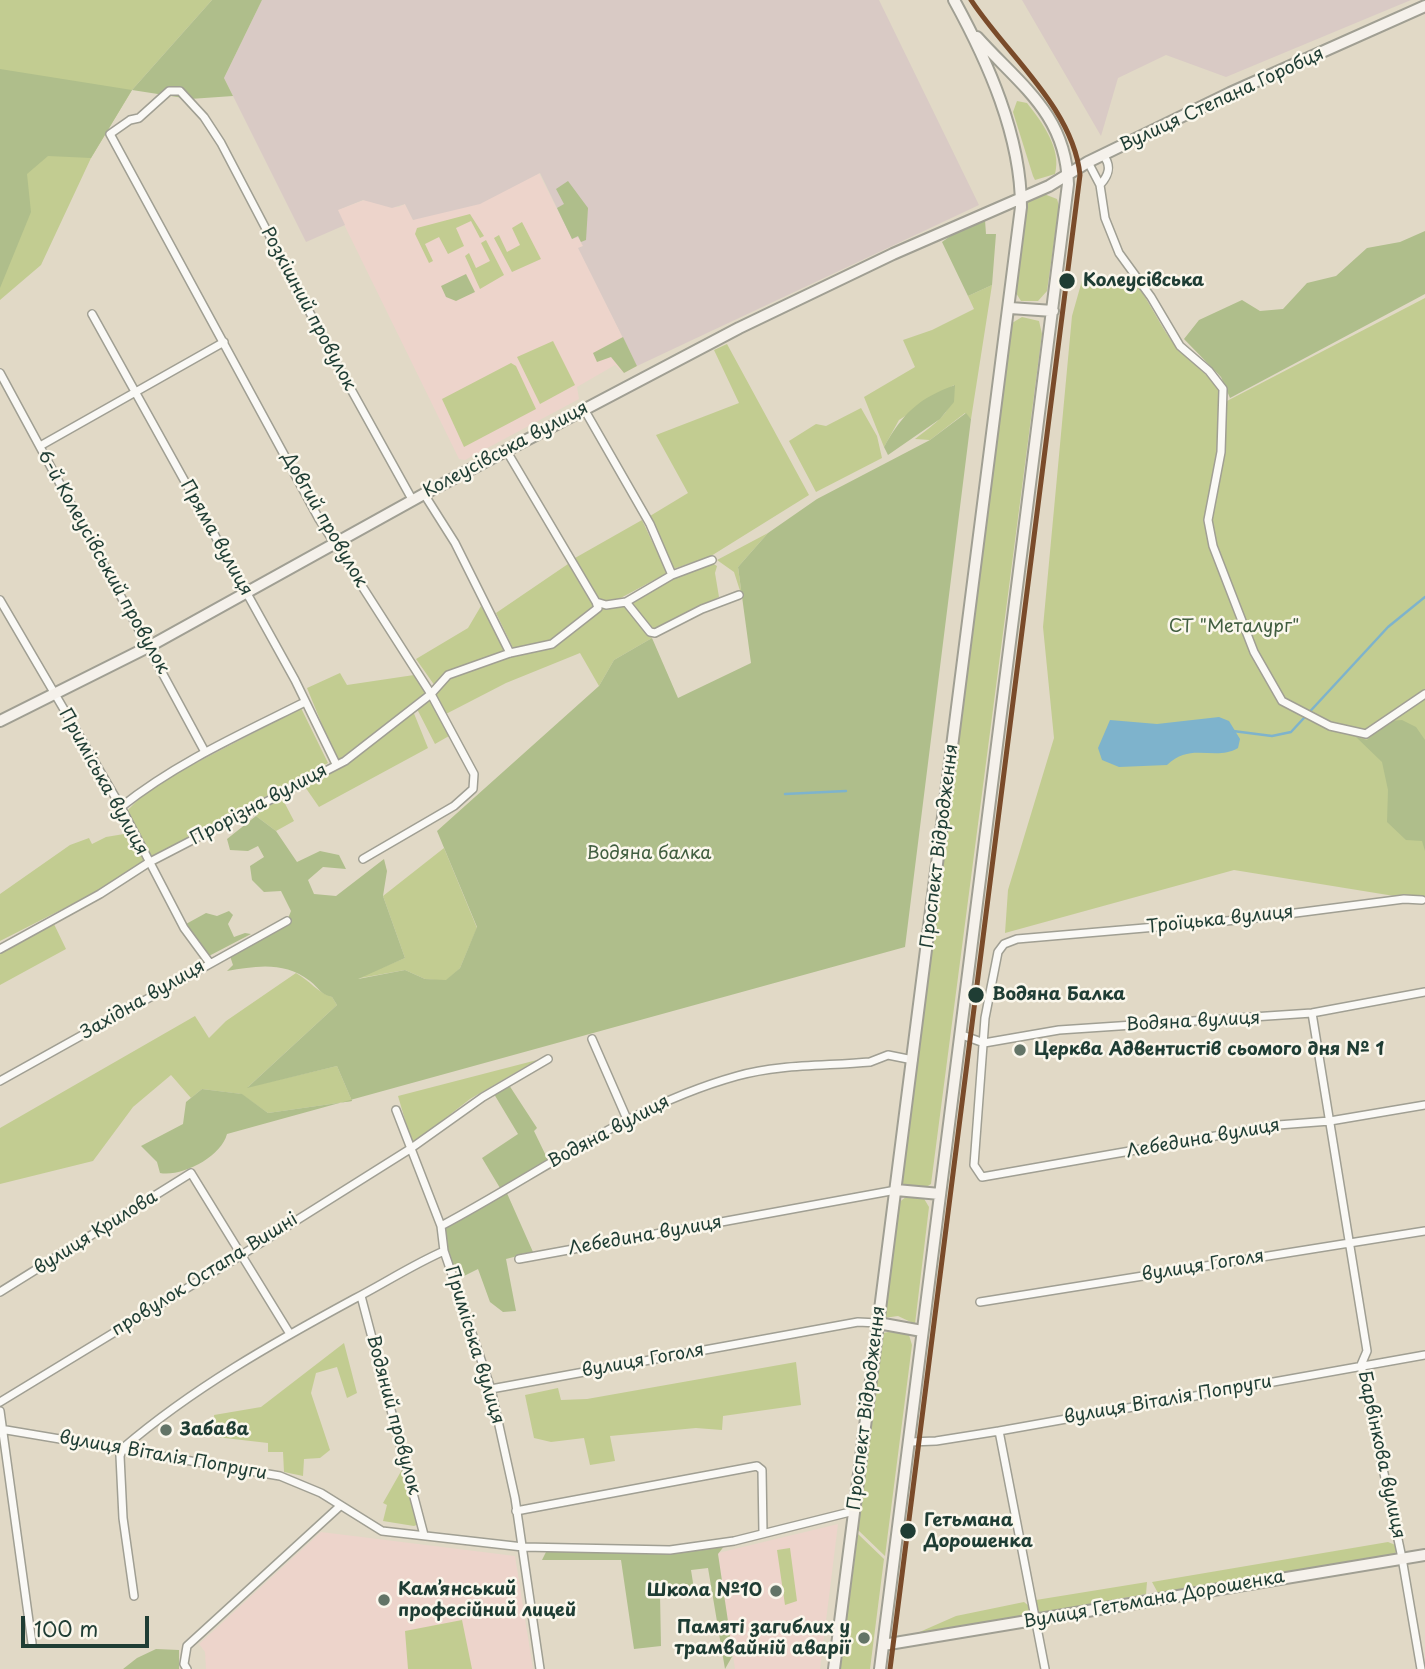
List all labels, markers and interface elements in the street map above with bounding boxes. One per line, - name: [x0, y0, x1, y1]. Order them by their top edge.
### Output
- street label: Вулиця Степана Горобця: [1116, 43, 1328, 157]
- street label: Розкішний провулок: [256, 224, 360, 394]
- place label: Колеусівська: [1083, 270, 1204, 292]
- marker: Колеусівська: [1057, 271, 1077, 291]
- street label: Колеусівська вулиця: [420, 397, 592, 503]
- street label: 6-й Колеусівський провулок: [32, 446, 174, 678]
- street label: Довгий провулок: [277, 449, 371, 591]
- street label: Пряма вулиця: [175, 476, 257, 600]
- park label: СТ "Металург": [1169, 616, 1299, 638]
- street label: Приміська вулиця: [54, 705, 152, 859]
- street label: Проспект Відродження: [917, 743, 963, 949]
- street label: Прорізна вулиця: [187, 760, 331, 850]
- park label: Водяна балка: [587, 843, 711, 865]
- street label: Троїцька вулиця: [1145, 902, 1295, 938]
- street label: Західна вулиця: [77, 956, 209, 1044]
- place label: Водяна Балка: [992, 984, 1125, 1006]
- marker: Водяна Балка: [966, 985, 986, 1005]
- street label: Водяна вулиця: [1125, 1008, 1261, 1036]
- place label: Церква Адвентистів сьомого дня № 1: [1034, 1039, 1384, 1061]
- marker: Церква Адвентистів сьомого дня № 1: [1012, 1042, 1028, 1058]
- street label: Водяна вулиця: [545, 1091, 673, 1173]
- street label: Лебедина вулиця: [1124, 1115, 1282, 1163]
- street label: вулиця Крилова: [30, 1186, 162, 1280]
- street label: провулок Остапа Вишні: [108, 1209, 302, 1341]
- street label: Лебедина вулиця: [566, 1212, 724, 1260]
- street label: вулиця Гоголя: [1140, 1246, 1266, 1286]
- street label: Приміська вулиця: [440, 1263, 508, 1427]
- street label: Проспект Відродження: [844, 1305, 890, 1511]
- street label: Водяний провулок: [361, 1333, 425, 1497]
- street label: вулиця Гоголя: [580, 1340, 706, 1382]
- street label: Барвінкова вулиця: [1353, 1369, 1409, 1541]
- street label: вулиця Віталія Попруги: [1062, 1371, 1274, 1429]
- place label: Забава: [180, 1419, 249, 1441]
- marker: Забава: [158, 1422, 174, 1438]
- street label: вулиця Віталія Попруги: [57, 1427, 269, 1485]
- place label: Гетьмана Дорошенка: [924, 1510, 1033, 1552]
- marker: Гетьмана Дорошенка: [898, 1521, 918, 1541]
- street label: Вулиця Гетьмана Дорошенка: [1022, 1566, 1286, 1634]
- place label: Кам’янський професійний лицей: [398, 1579, 576, 1622]
- place label: Школа №10: [647, 1580, 762, 1602]
- marker: Школа №10: [768, 1583, 784, 1599]
- marker: Кам’янський професійний лицей: [376, 1592, 392, 1608]
- scale bar: [24, 1602, 152, 1646]
- text: 100 m: [34, 1612, 98, 1644]
- place label: Памяті загиблих у трамвайній аварії: [675, 1617, 850, 1660]
- marker: Памяті загиблих у трамвайній аварії: [856, 1630, 872, 1646]

